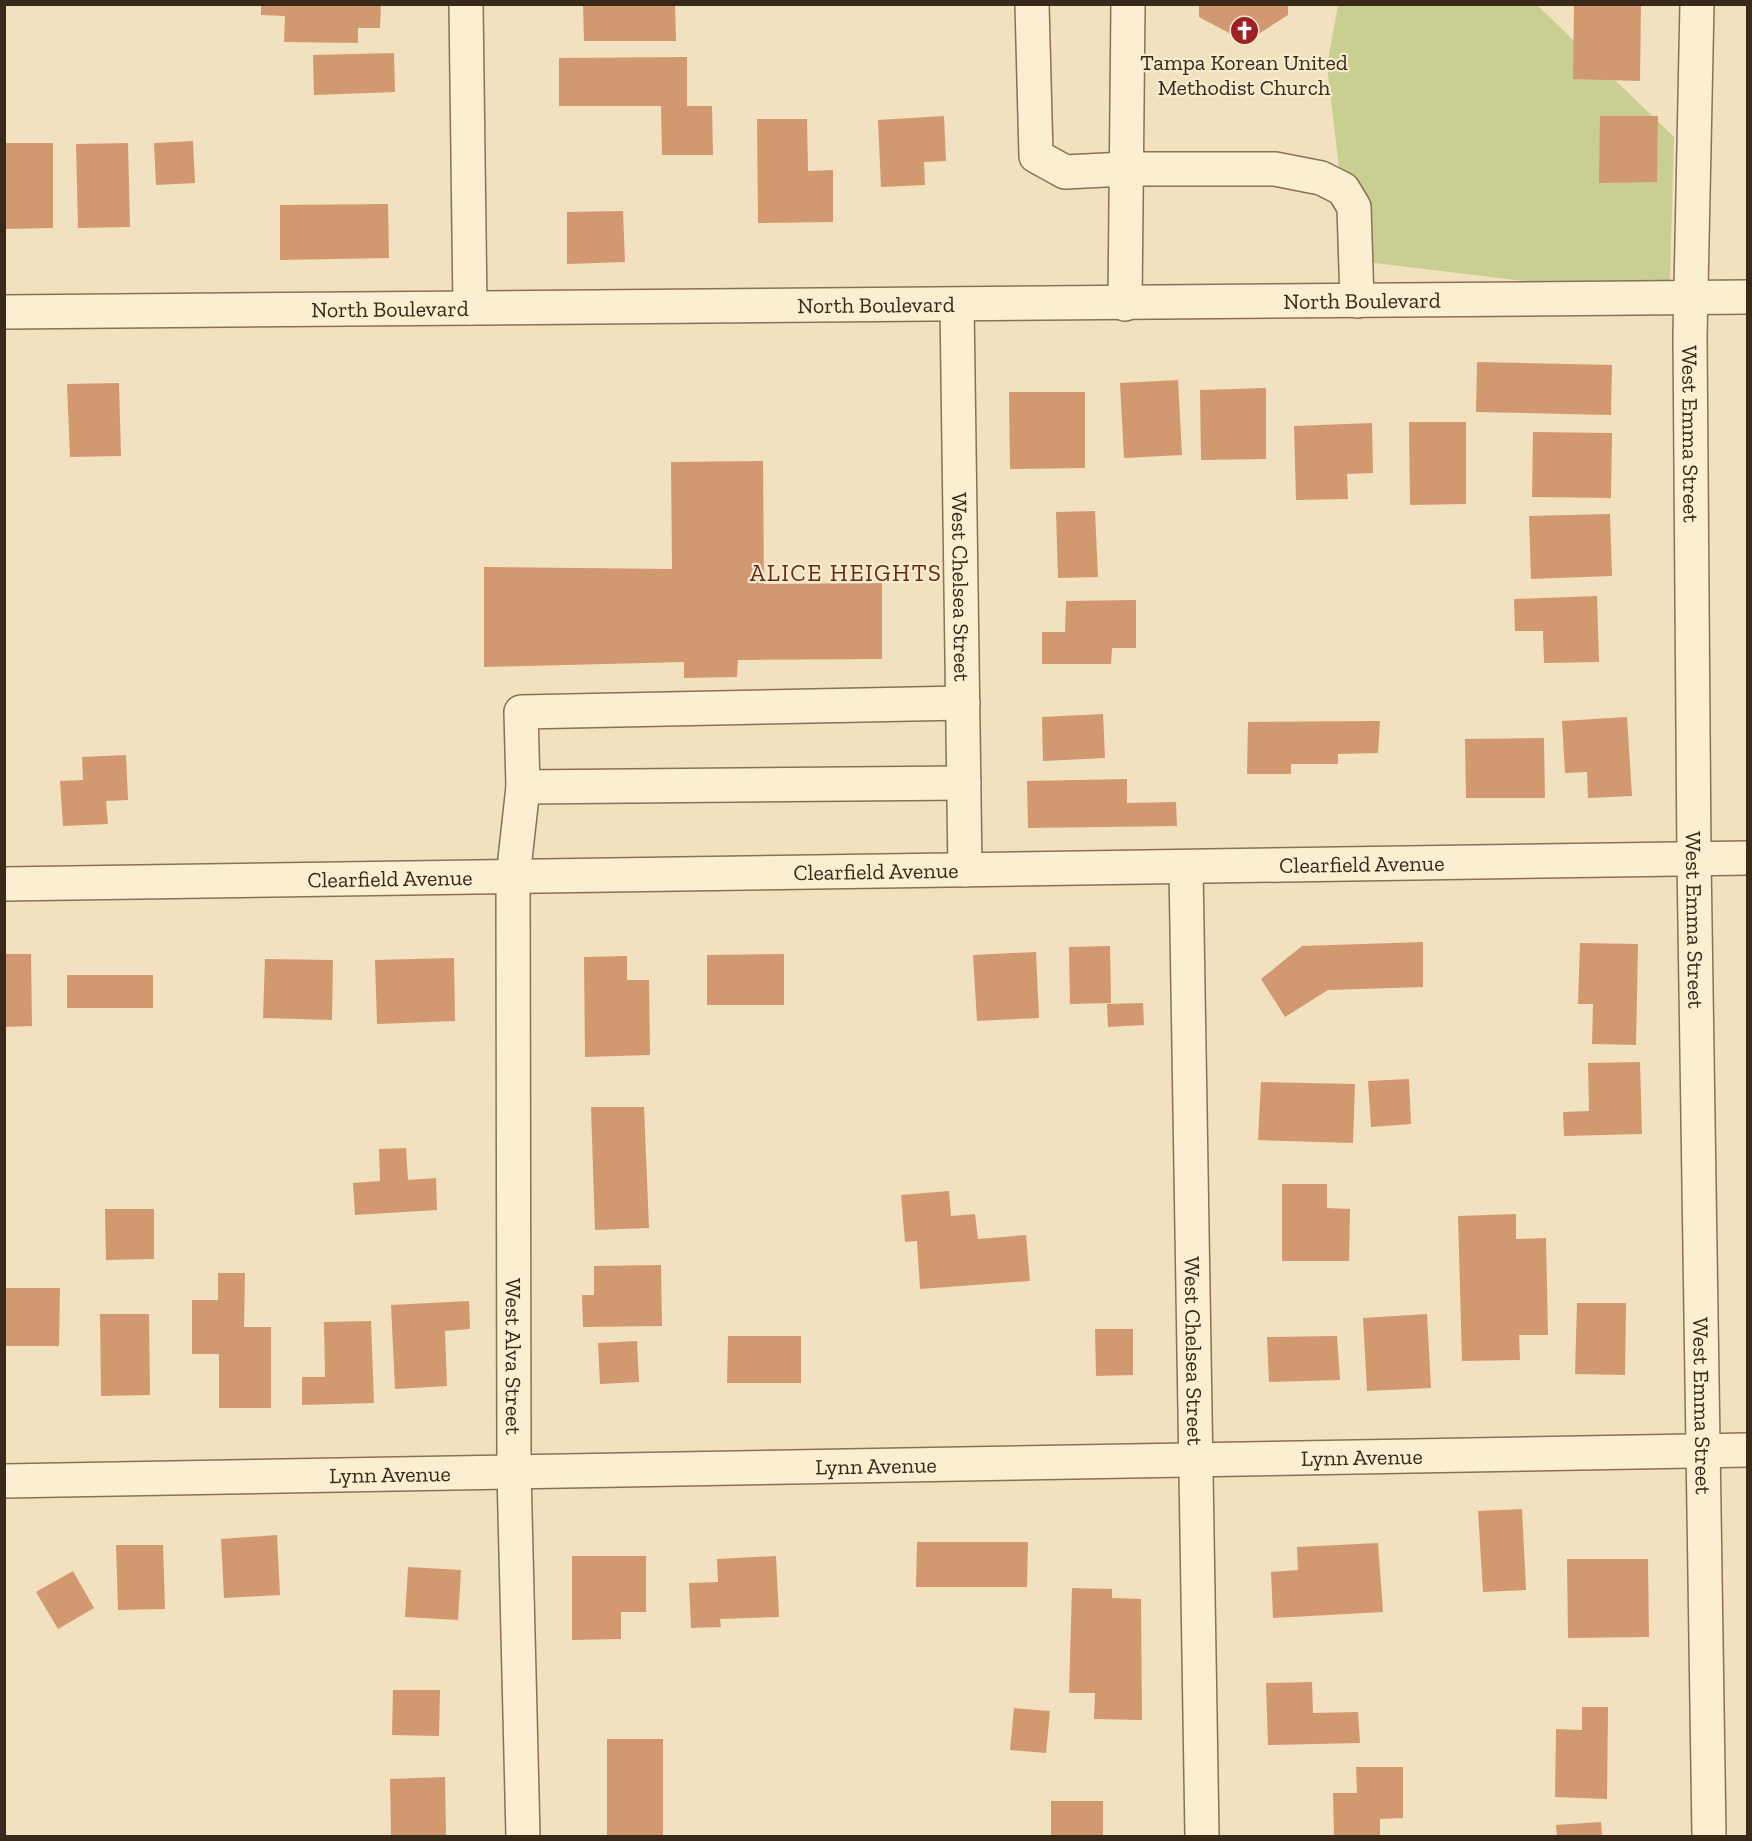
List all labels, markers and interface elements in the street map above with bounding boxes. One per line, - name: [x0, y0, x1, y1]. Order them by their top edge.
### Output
- church icon: Tampa Korean United Methodist Church: [1228, 14, 1260, 46]
- place label: Tampa Korean United Methodist Church: [1140, 49, 1348, 101]
- street label: North Boulevard: [1283, 286, 1441, 314]
- street label: North Boulevard: [797, 290, 955, 319]
- street label: North Boulevard: [311, 295, 469, 323]
- street label: West Emma Street: [1677, 345, 1705, 524]
- street label: West Chelsea Street: [946, 492, 976, 683]
- district label: ALICE HEIGHTS: [750, 558, 942, 587]
- street label: West Emma Street: [1680, 831, 1710, 1010]
- street label: Clearfield Avenue: [1279, 849, 1445, 878]
- street label: Clearfield Avenue: [793, 856, 959, 886]
- street label: Clearfield Avenue: [307, 864, 473, 893]
- street label: West Chelsea Street: [1179, 1256, 1209, 1447]
- street label: West Alva Street: [500, 1278, 527, 1436]
- street label: West Emma Street: [1688, 1317, 1717, 1496]
- street label: Lynn Avenue: [1301, 1442, 1423, 1471]
- street label: Lynn Avenue: [815, 1451, 937, 1480]
- street label: Lynn Avenue: [329, 1460, 451, 1489]

